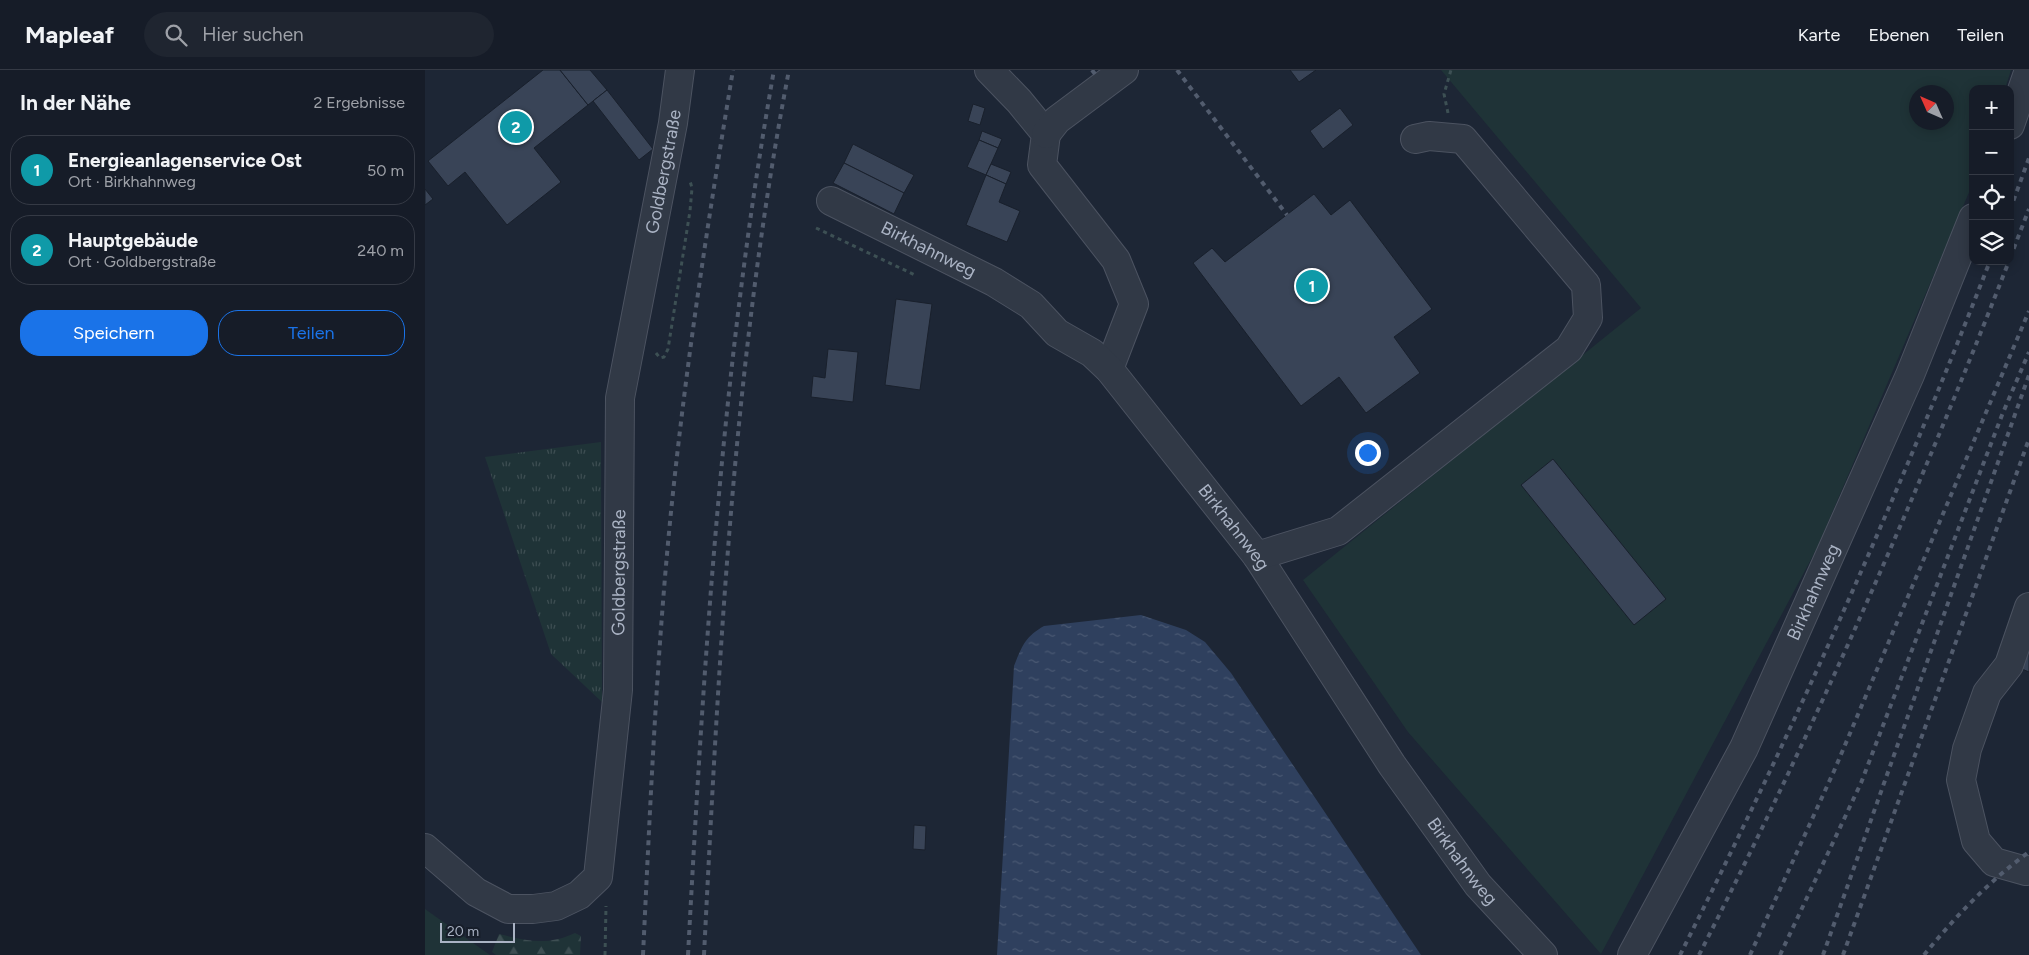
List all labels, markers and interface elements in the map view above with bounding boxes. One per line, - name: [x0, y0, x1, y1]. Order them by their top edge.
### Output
- search box: [144, 12, 494, 57]
- text: Mapleaf: [25, 20, 114, 49]
- icon: search: [162, 21, 190, 49]
- text: Hier suchen: [202, 23, 304, 46]
- text: Karte: [1798, 24, 1840, 46]
- text: Ebenen: [1868, 24, 1929, 46]
- text: Teilen: [1957, 24, 2004, 46]
- north arrow: [1909, 85, 1954, 130]
- map controls: [1969, 85, 2014, 265]
- button: +: [1969, 85, 2014, 130]
- text: In der Nähe: [20, 90, 131, 115]
- text: 2 Ergebnisse: [313, 93, 405, 112]
- pin: 2: [500, 108, 532, 146]
- street label: Goldbergstraße: [641, 108, 686, 236]
- button: −: [1969, 130, 2014, 175]
- text: Energieanlagenservice Ost: [68, 149, 302, 172]
- text: 1: [34, 161, 40, 180]
- text: 50 m: [367, 161, 404, 180]
- text: Ort · Birkhahnweg: [68, 172, 196, 191]
- button: locate: [1969, 175, 2014, 220]
- street label: Birkhahnweg: [877, 217, 980, 282]
- button: layers: [1969, 220, 2014, 265]
- text: Hauptgebäude: [68, 229, 198, 252]
- text: 2: [32, 241, 42, 260]
- text: 240 m: [357, 241, 404, 260]
- text: Ort · Goldbergstraße: [68, 252, 216, 271]
- pin: 1: [1296, 267, 1328, 305]
- button: Speichern: [20, 310, 208, 356]
- button: Teilen: [218, 310, 405, 356]
- your location: [1355, 440, 1381, 466]
- street label: Birkhahnweg: [1193, 480, 1274, 574]
- street label: Goldbergstraße: [607, 509, 630, 636]
- street label: Birkhahnweg: [1782, 540, 1844, 644]
- street label: Birkhahnweg: [1422, 813, 1502, 910]
- scale bar: [440, 920, 515, 943]
- text: 20 m: [447, 923, 479, 940]

